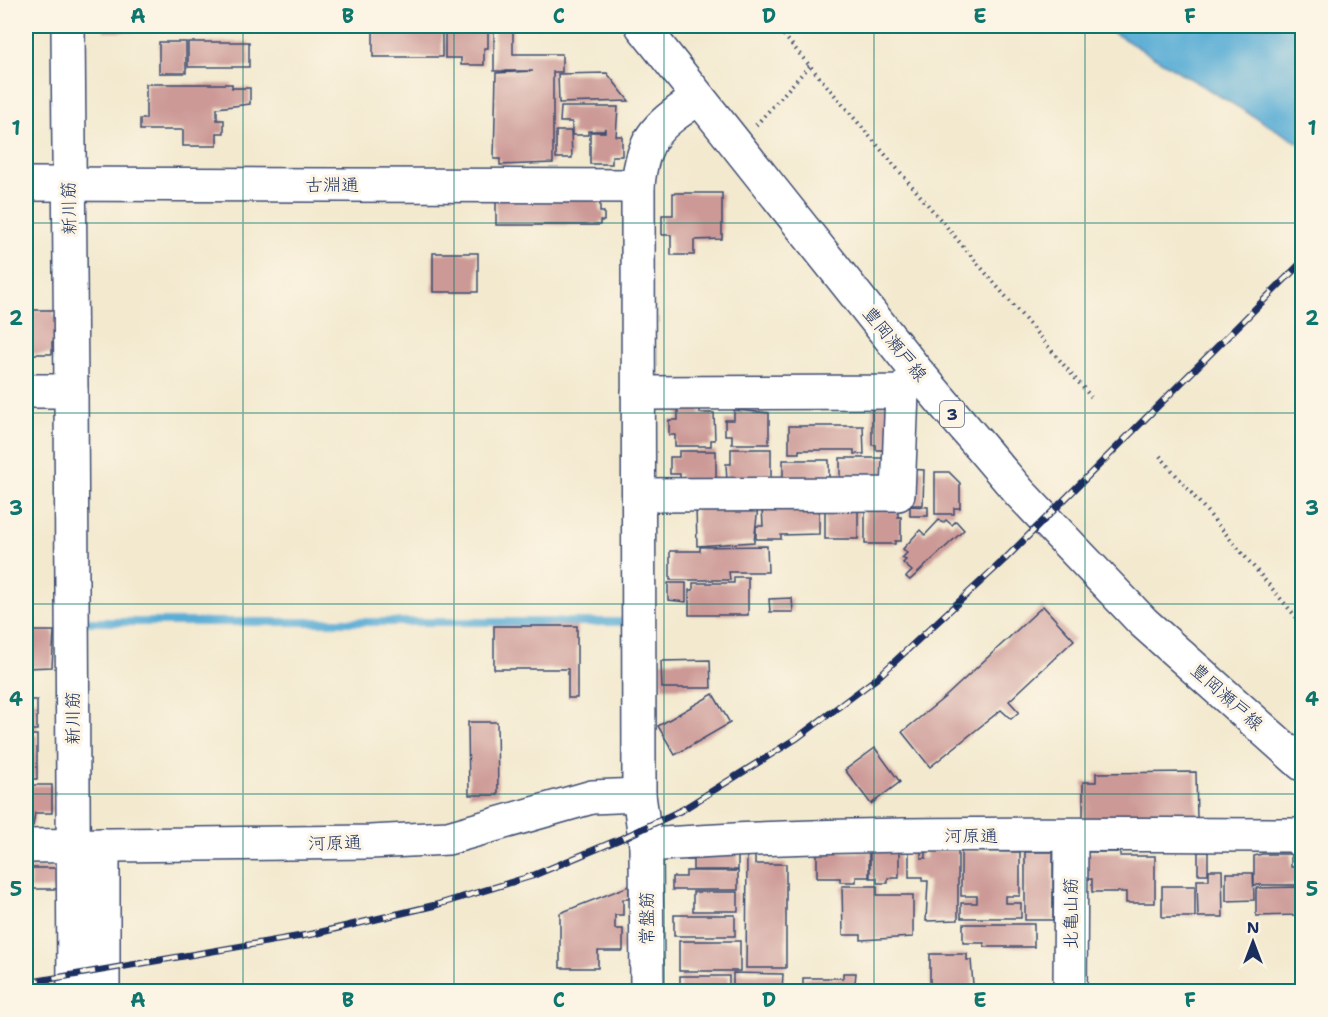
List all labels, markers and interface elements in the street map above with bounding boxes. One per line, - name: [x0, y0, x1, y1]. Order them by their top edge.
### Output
- text: A: [130, 3, 146, 29]
- text: B: [342, 3, 354, 29]
- text: C: [553, 3, 565, 29]
- text: D: [762, 3, 776, 29]
- text: E: [973, 3, 987, 29]
- text: F: [1184, 3, 1196, 29]
- text: 1: [11, 115, 21, 141]
- text: 1: [1307, 115, 1317, 141]
- street label: 古淵通: [305, 173, 359, 197]
- street label: 新川筋: [57, 181, 81, 235]
- street label: 豊岡瀬戸線: [857, 301, 933, 387]
- text: 2: [9, 305, 23, 331]
- text: 2: [1305, 305, 1319, 331]
- road number: 3: [940, 401, 964, 427]
- text: 3: [9, 495, 23, 521]
- text: 3: [1305, 495, 1319, 521]
- street label: 豊岡瀬戸線: [1186, 658, 1268, 736]
- text: 4: [9, 686, 23, 712]
- text: 4: [1305, 686, 1319, 712]
- street label: 新川筋: [61, 691, 85, 745]
- street label: 河原通: [944, 824, 998, 848]
- street label: 河原通: [308, 831, 362, 855]
- text: 5: [10, 876, 22, 902]
- text: 5: [1306, 876, 1318, 902]
- street label: 北亀山筋: [1059, 877, 1083, 949]
- street label: 常盤筋: [635, 891, 659, 945]
- north arrow: [1223, 912, 1283, 972]
- text: N: [1247, 917, 1259, 938]
- text: A: [130, 987, 146, 1013]
- text: B: [342, 987, 354, 1013]
- text: C: [553, 987, 565, 1013]
- text: D: [762, 987, 776, 1013]
- text: E: [973, 987, 987, 1013]
- text: F: [1184, 987, 1196, 1013]

